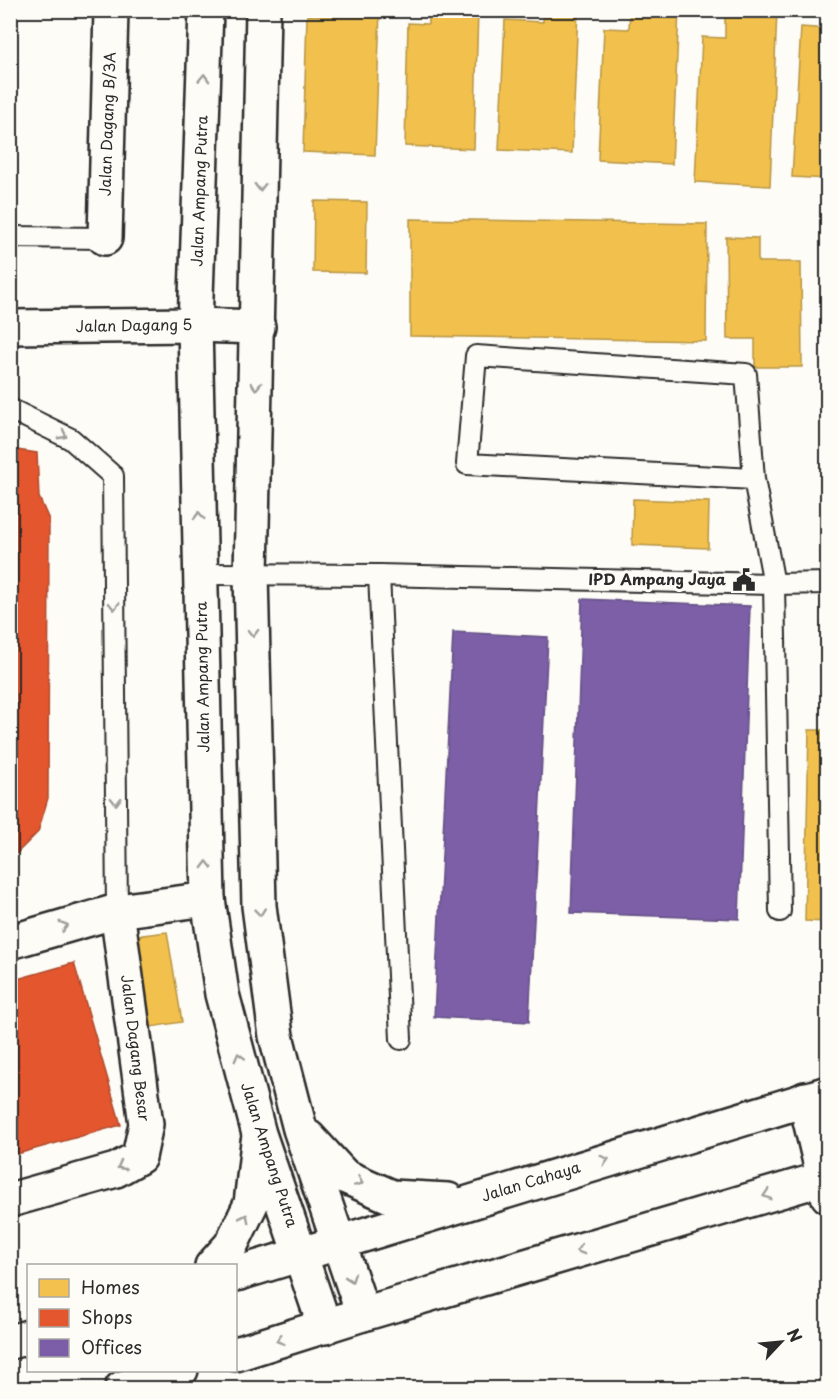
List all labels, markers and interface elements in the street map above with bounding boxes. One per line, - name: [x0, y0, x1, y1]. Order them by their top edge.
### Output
- street label: Jalan Dagang B/3A: [92, 51, 121, 196]
- one-way arrow: [197, 74, 210, 83]
- street label: Jalan Ampang Putra: [184, 114, 213, 267]
- one-way arrow: [253, 183, 266, 192]
- street label: Jalan Dagang 5: [75, 312, 193, 337]
- one-way arrow: [250, 381, 262, 390]
- one-way arrow: [57, 428, 67, 439]
- one-way arrow: [193, 511, 205, 520]
- place label: IPD Ampang Jaya: [588, 567, 727, 590]
- public building icon: IPD Ampang Jaya: [731, 567, 757, 593]
- street label: Jalan Ampang Putra: [189, 600, 214, 753]
- one-way arrow: [108, 602, 120, 611]
- one-way arrow: [247, 628, 259, 637]
- one-way arrow: [110, 797, 122, 806]
- one-way arrow: [201, 861, 213, 870]
- one-way arrow: [253, 907, 265, 916]
- one-way arrow: [58, 921, 69, 933]
- street label: Jalan Dagang Besar: [116, 973, 157, 1123]
- one-way arrow: [233, 1052, 246, 1062]
- street label: Jalan Ampang Putra: [236, 1079, 305, 1231]
- street label: Jalan Cahaya: [478, 1154, 583, 1207]
- one-way arrow: [599, 1155, 610, 1167]
- one-way arrow: [117, 1159, 128, 1170]
- one-way arrow: [352, 1175, 363, 1187]
- one-way arrow: [762, 1188, 773, 1200]
- one-way arrow: [237, 1213, 249, 1224]
- one-way arrow: [575, 1243, 586, 1255]
- legend: [27, 1264, 237, 1372]
- one-way arrow: [344, 1272, 357, 1283]
- text: Homes: [81, 1273, 139, 1300]
- text: Shops: [81, 1303, 132, 1330]
- north arrow: [751, 1312, 811, 1372]
- text: N: [782, 1324, 809, 1346]
- text: Offices: [81, 1333, 142, 1360]
- one-way arrow: [275, 1333, 286, 1345]

